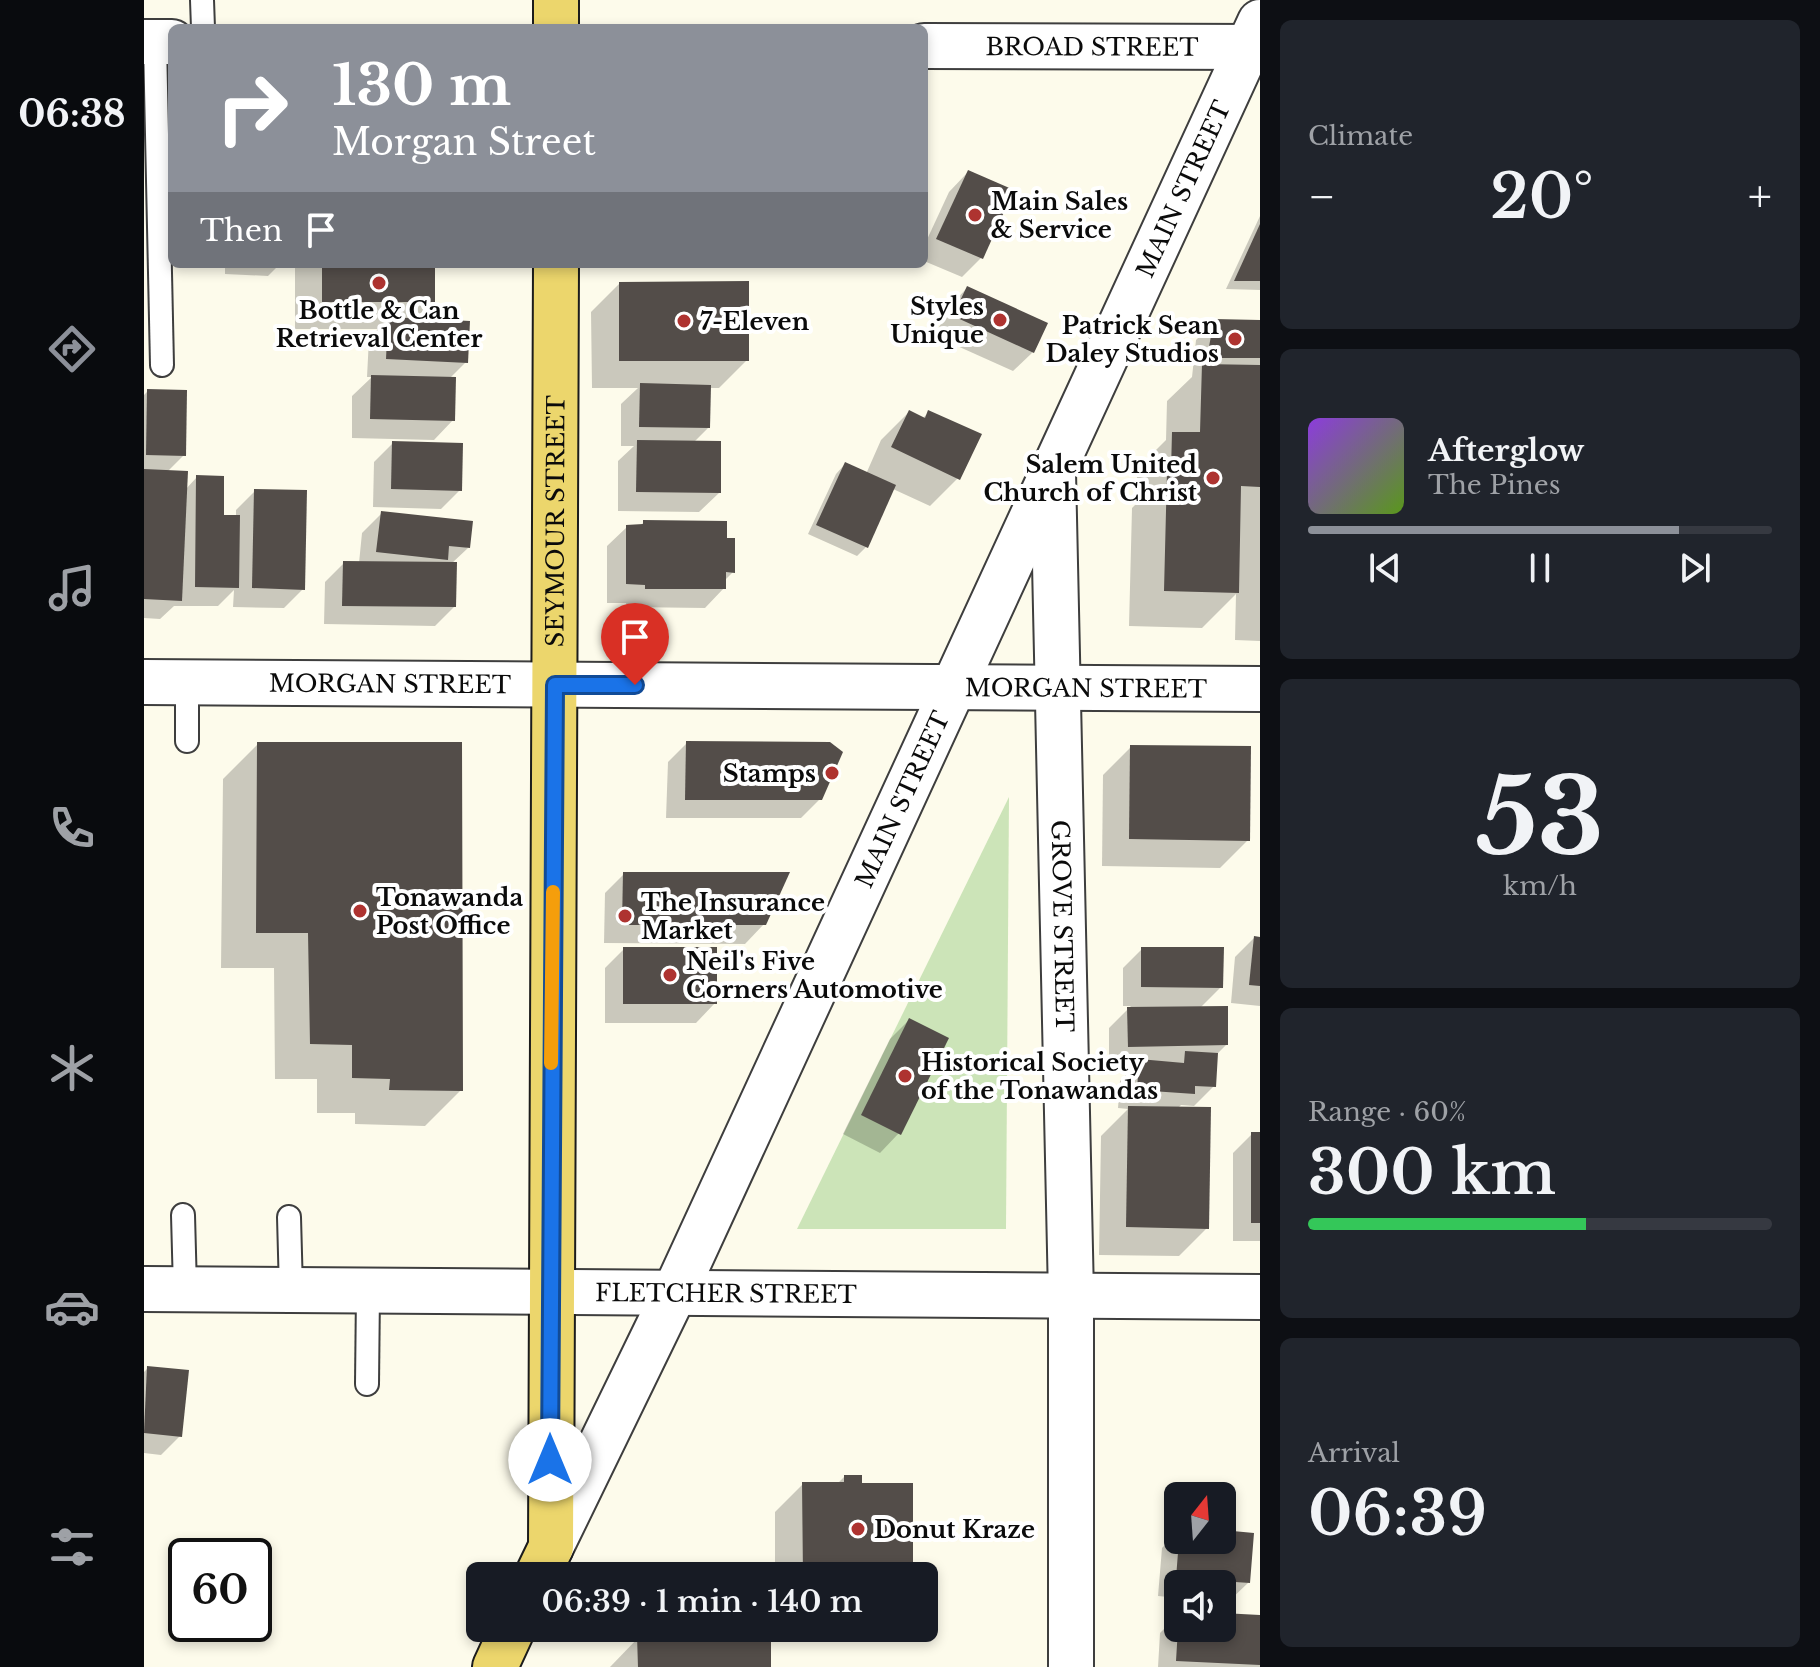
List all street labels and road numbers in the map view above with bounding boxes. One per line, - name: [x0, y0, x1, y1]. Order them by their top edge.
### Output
- street label: BROAD STREET: [985, 32, 1199, 61]
- street label: MAIN STREET: [1130, 96, 1236, 282]
- street label: SEYMOUR STREET: [540, 395, 570, 647]
- street label: MORGAN STREET: [269, 668, 511, 699]
- street label: MORGAN STREET: [965, 673, 1207, 703]
- street label: MAIN STREET: [849, 707, 955, 892]
- street label: GROVE STREET: [1046, 819, 1080, 1032]
- street label: FLETCHER STREET: [595, 1278, 857, 1309]

